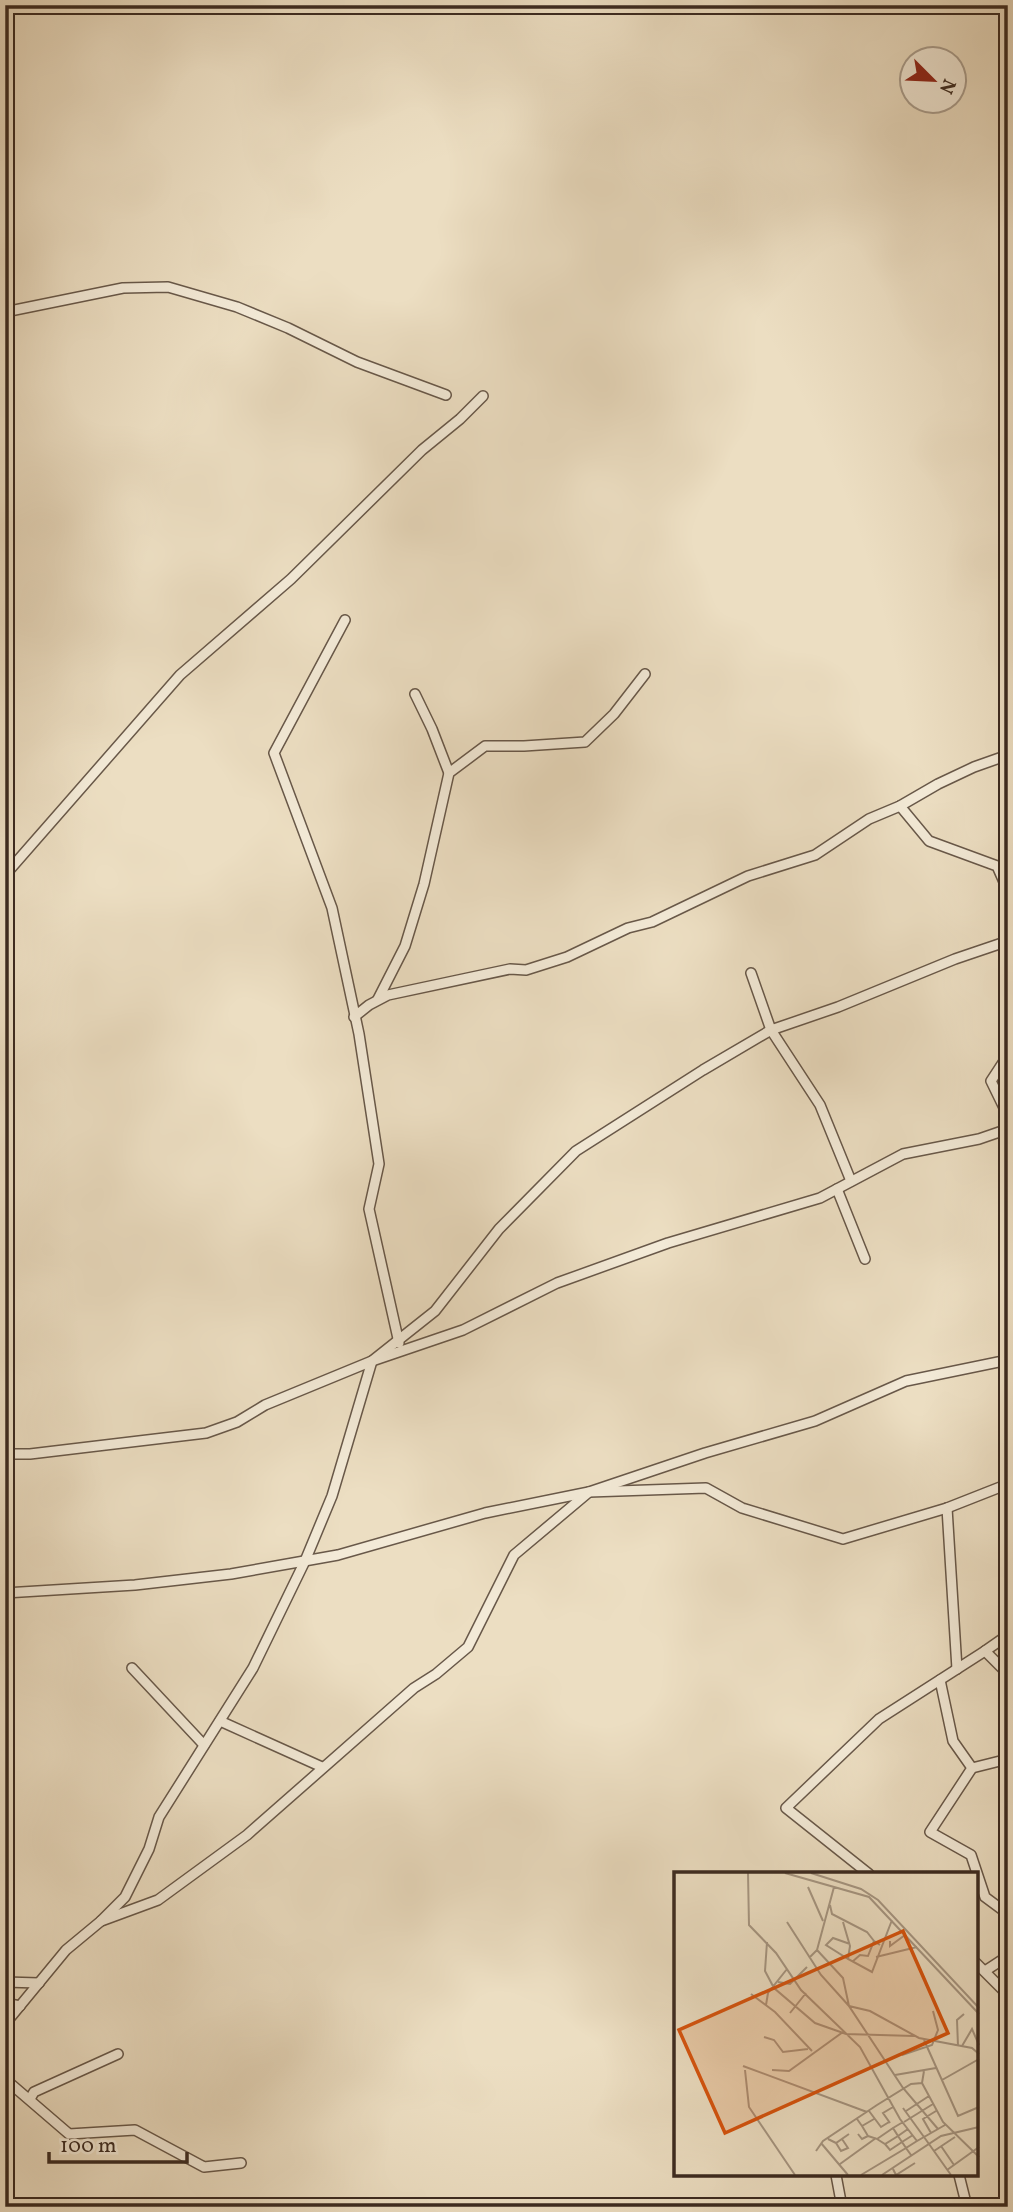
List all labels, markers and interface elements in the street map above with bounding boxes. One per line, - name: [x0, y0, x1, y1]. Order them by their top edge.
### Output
- north arrow: [898, 46, 968, 116]
- text: N: [932, 75, 961, 98]
- inset map: [674, 1872, 978, 2177]
- scale bar: [49, 2121, 187, 2165]
- text: 100 m: [60, 2132, 117, 2161]

